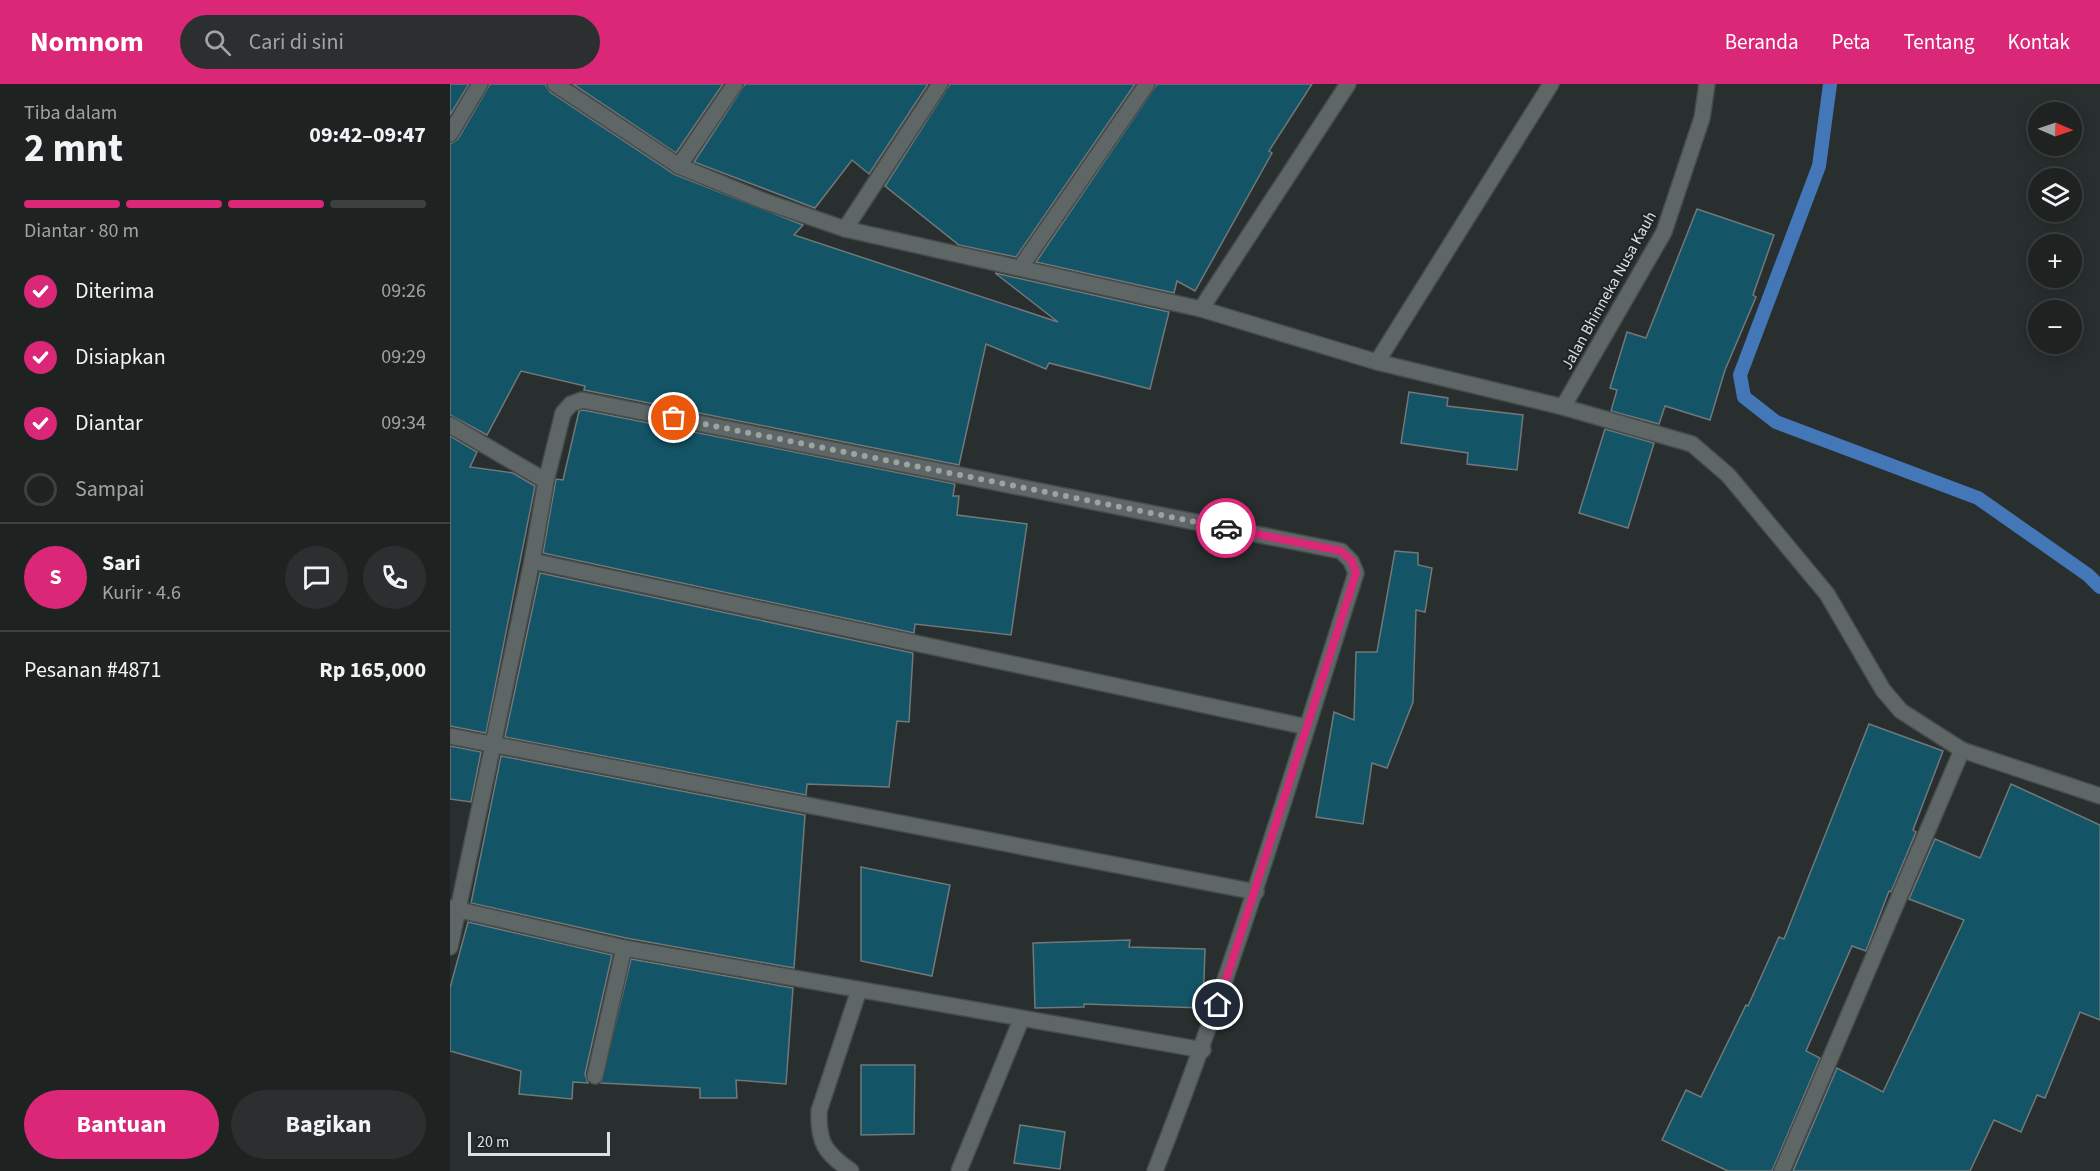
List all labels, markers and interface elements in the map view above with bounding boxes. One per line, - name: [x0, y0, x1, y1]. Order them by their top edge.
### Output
- search box: [180, 15, 600, 69]
- text: Nomnom: [30, 22, 144, 62]
- icon: search: [201, 26, 234, 59]
- text: Cari di sini: [249, 26, 344, 58]
- text: Beranda: [1725, 27, 1799, 57]
- text: Peta: [1832, 27, 1870, 57]
- text: Tentang: [1903, 27, 1974, 57]
- text: Kontak: [2007, 27, 2070, 57]
- text: Tiba dalam: [24, 99, 117, 127]
- north arrow: [2028, 102, 2082, 156]
- map controls: [2028, 102, 2082, 354]
- text: 09:42–09:47: [309, 119, 426, 151]
- text: 2 mnt: [24, 121, 123, 177]
- button: layers: [2028, 168, 2082, 222]
- street label: Jalan Bhinneka Nusa Kauh: [1556, 207, 1662, 374]
- text: Diantar · 80 m: [24, 217, 139, 245]
- button: +: [2028, 234, 2082, 288]
- icon: check: [24, 275, 57, 308]
- text: Diterima: [75, 275, 154, 307]
- text: 09:26: [381, 277, 426, 305]
- button: −: [2028, 300, 2082, 354]
- icon: check: [24, 341, 57, 374]
- text: Disiapkan: [75, 341, 166, 373]
- text: 09:29: [381, 343, 426, 371]
- pin: [648, 392, 699, 443]
- icon: bag: [657, 401, 690, 434]
- icon: check: [24, 407, 57, 440]
- text: Diantar: [75, 407, 143, 439]
- text: 09:34: [381, 409, 426, 437]
- text: Sampai: [75, 473, 144, 505]
- courier: [1196, 498, 1256, 558]
- icon: car: [1210, 512, 1243, 545]
- button: chat: [285, 546, 348, 609]
- button: phone: [363, 546, 426, 609]
- text: Sari: [102, 547, 141, 579]
- text: S: [49, 561, 62, 593]
- text: Kurir · 4.6: [102, 579, 181, 607]
- text: Pesanan #4871: [24, 654, 161, 686]
- text: Rp 165,000: [319, 654, 426, 686]
- pin: [1192, 979, 1243, 1030]
- icon: home: [1201, 988, 1234, 1021]
- button: Bantuan: [24, 1090, 219, 1159]
- button: Bagikan: [231, 1090, 426, 1159]
- scale bar: [468, 1129, 610, 1156]
- text: 20 m: [477, 1131, 509, 1153]

